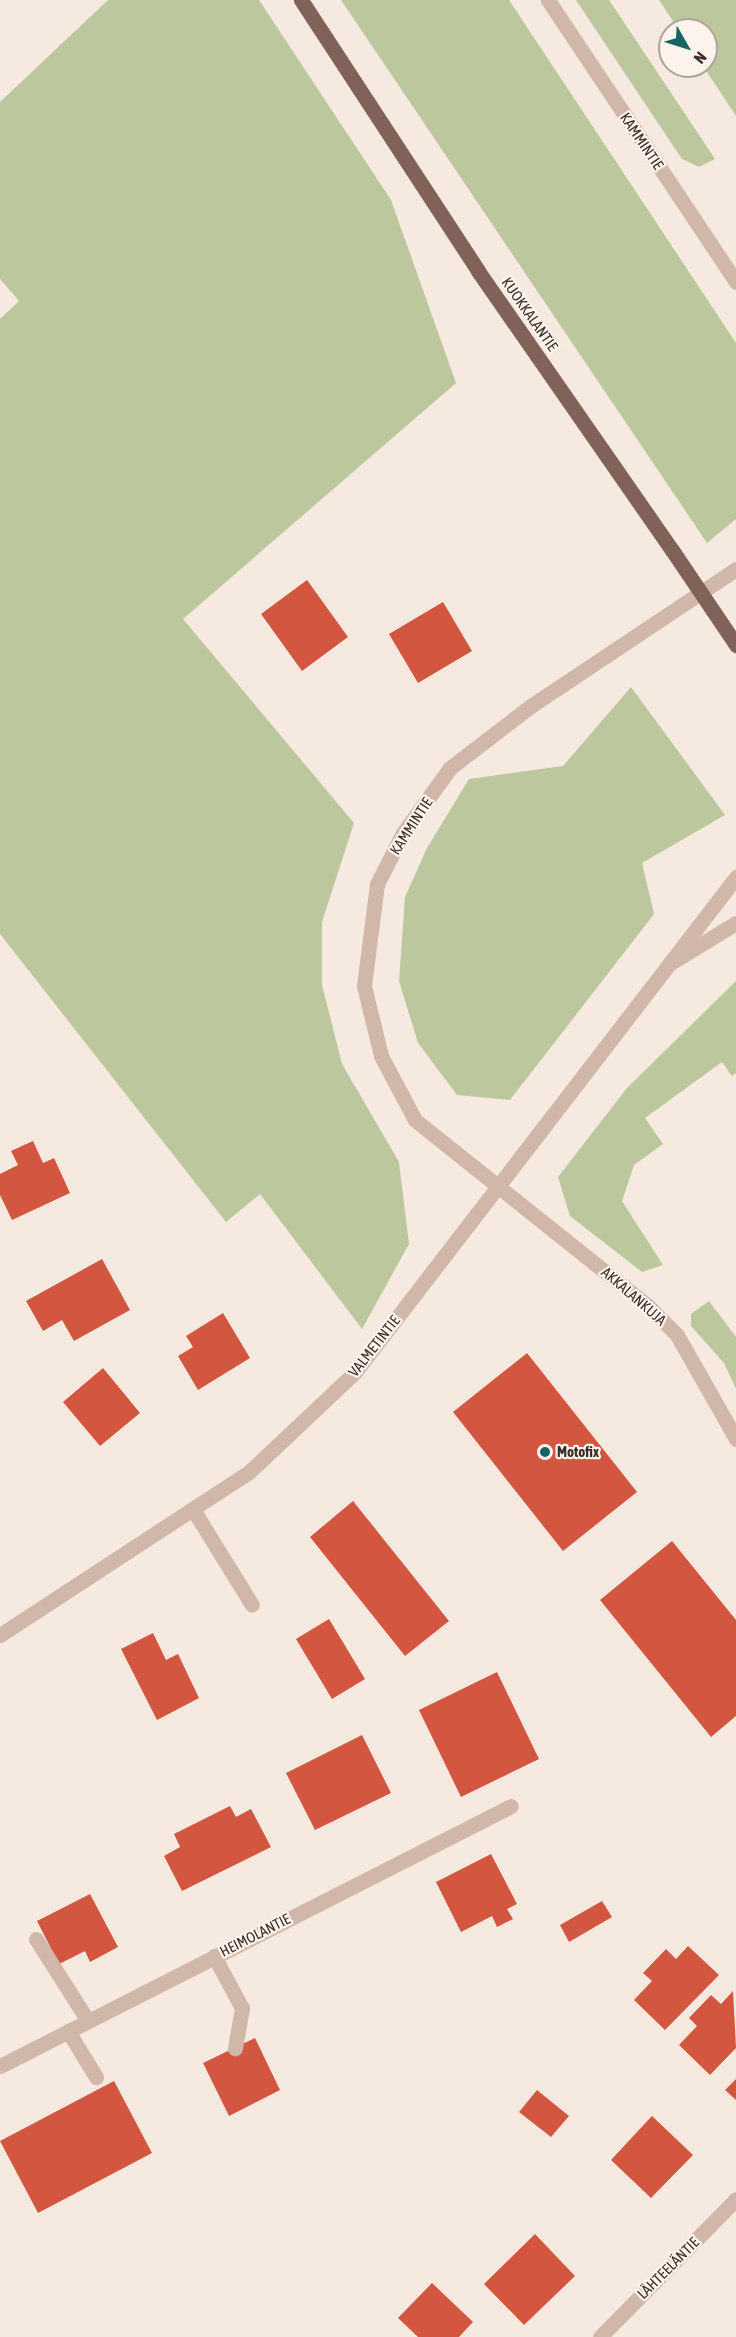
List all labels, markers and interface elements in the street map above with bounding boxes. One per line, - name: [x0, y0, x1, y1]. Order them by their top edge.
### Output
- north arrow: [658, 18, 718, 78]
- text: N: [690, 49, 710, 67]
- street label: KAMMINTIE: [617, 109, 667, 173]
- street label: KUOKKALANTIE: [498, 274, 562, 354]
- street label: KAMMINTIE: [386, 794, 436, 858]
- street label: AKKALANKUJA: [598, 1263, 670, 1329]
- street label: VALMETINTIE: [345, 1312, 403, 1380]
- place label: Motofix: [557, 1443, 599, 1461]
- marker: Motofix: [538, 1445, 552, 1459]
- street label: HEIMOLANTIE: [217, 1910, 293, 1960]
- street label: LÄHTEELÄNTIE: [633, 2233, 703, 2303]

